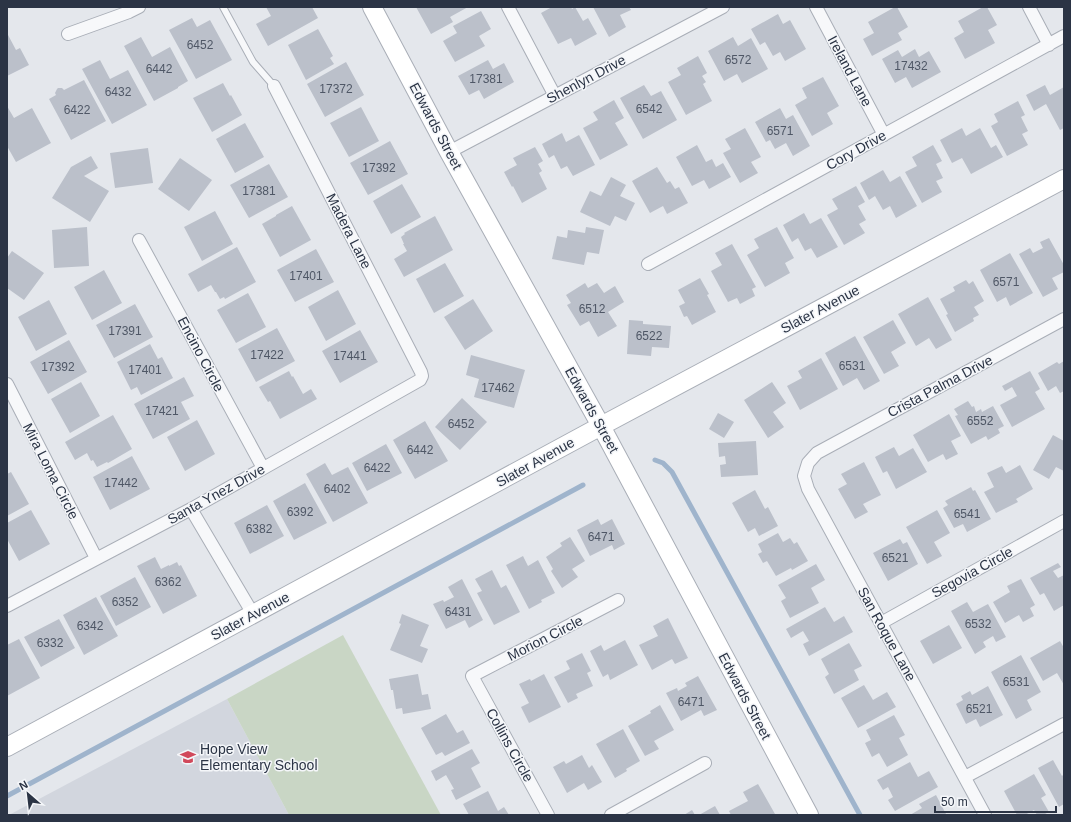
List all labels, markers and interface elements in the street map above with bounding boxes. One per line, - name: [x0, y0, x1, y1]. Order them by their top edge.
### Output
- street label: Ireland Lane: [825, 33, 875, 109]
- house number: 6452: [187, 38, 214, 52]
- street label: Shenlyn Drive: [544, 51, 628, 107]
- house number: 6572: [725, 53, 752, 67]
- house number: 17432: [894, 59, 928, 73]
- house number: 6442: [146, 62, 173, 76]
- house number: 17381: [469, 72, 503, 86]
- street label: Edwards Street: [406, 80, 466, 172]
- house number: 17372: [319, 82, 353, 96]
- house number: 6432: [105, 85, 132, 99]
- house number: 6542: [636, 102, 663, 116]
- house number: 6422: [64, 103, 91, 117]
- house number: 6571: [767, 124, 794, 138]
- street label: Cory Drive: [823, 127, 889, 173]
- house number: 17392: [362, 161, 396, 175]
- house number: 17381: [242, 184, 276, 198]
- street label: Madera Lane: [323, 191, 375, 272]
- house number: 17401: [289, 269, 323, 283]
- house number: 6571: [993, 275, 1020, 289]
- street label: Slater Avenue: [778, 281, 862, 336]
- house number: 6512: [579, 302, 606, 316]
- street label: Encino Circle: [175, 314, 228, 394]
- house number: 17391: [108, 324, 142, 338]
- house number: 6522: [636, 329, 663, 343]
- house number: 17422: [250, 348, 284, 362]
- house number: 17441: [333, 349, 367, 363]
- street label: Crista Palma Drive: [885, 351, 995, 420]
- house number: 6531: [839, 359, 866, 373]
- house number: 17392: [41, 360, 75, 374]
- house number: 17401: [128, 363, 162, 377]
- street label: Edwards Street: [562, 364, 622, 456]
- house number: 17462: [481, 381, 515, 395]
- house number: 17421: [145, 404, 179, 418]
- house number: 6552: [967, 414, 994, 428]
- house number: 6452: [448, 417, 475, 431]
- street label: Mira Loma Circle: [20, 420, 82, 522]
- street label: Slater Avenue: [493, 434, 577, 490]
- house number: 6442: [407, 443, 434, 457]
- street label: Santa Ynez Drive: [165, 461, 268, 527]
- house number: 6422: [364, 461, 391, 475]
- house number: 17442: [104, 476, 138, 490]
- house number: 6402: [324, 482, 351, 496]
- house number: 6392: [287, 505, 314, 519]
- house number: 6541: [954, 507, 981, 521]
- house number: 6382: [246, 522, 273, 536]
- house number: 6471: [588, 530, 615, 544]
- street label: Segovia Circle: [929, 543, 1016, 601]
- house number: 6521: [882, 551, 909, 565]
- house number: 6362: [155, 575, 182, 589]
- street label: San Roque Lane: [855, 584, 920, 684]
- street label: Slater Avenue: [208, 588, 292, 643]
- house number: 6352: [112, 595, 139, 609]
- house number: 6431: [445, 605, 472, 619]
- street label: Morion Circle: [505, 612, 586, 664]
- house number: 6532: [965, 617, 992, 631]
- house number: 6342: [77, 619, 104, 633]
- house number: 6332: [37, 636, 64, 650]
- street label: Edwards Street: [715, 650, 775, 742]
- house number: 6531: [1003, 675, 1030, 689]
- house number: 6471: [678, 695, 705, 709]
- house number: 6521: [966, 702, 993, 716]
- street label: Collins Circle: [483, 705, 537, 785]
- place label: Hope View Elementary School: [200, 741, 318, 773]
- school or university icon: Hope View Elementary School: [179, 748, 197, 766]
- north arrow: [8, 774, 48, 814]
- text: N: [17, 778, 30, 792]
- scale bar: [935, 788, 1056, 814]
- text: 50 m: [941, 795, 968, 809]

